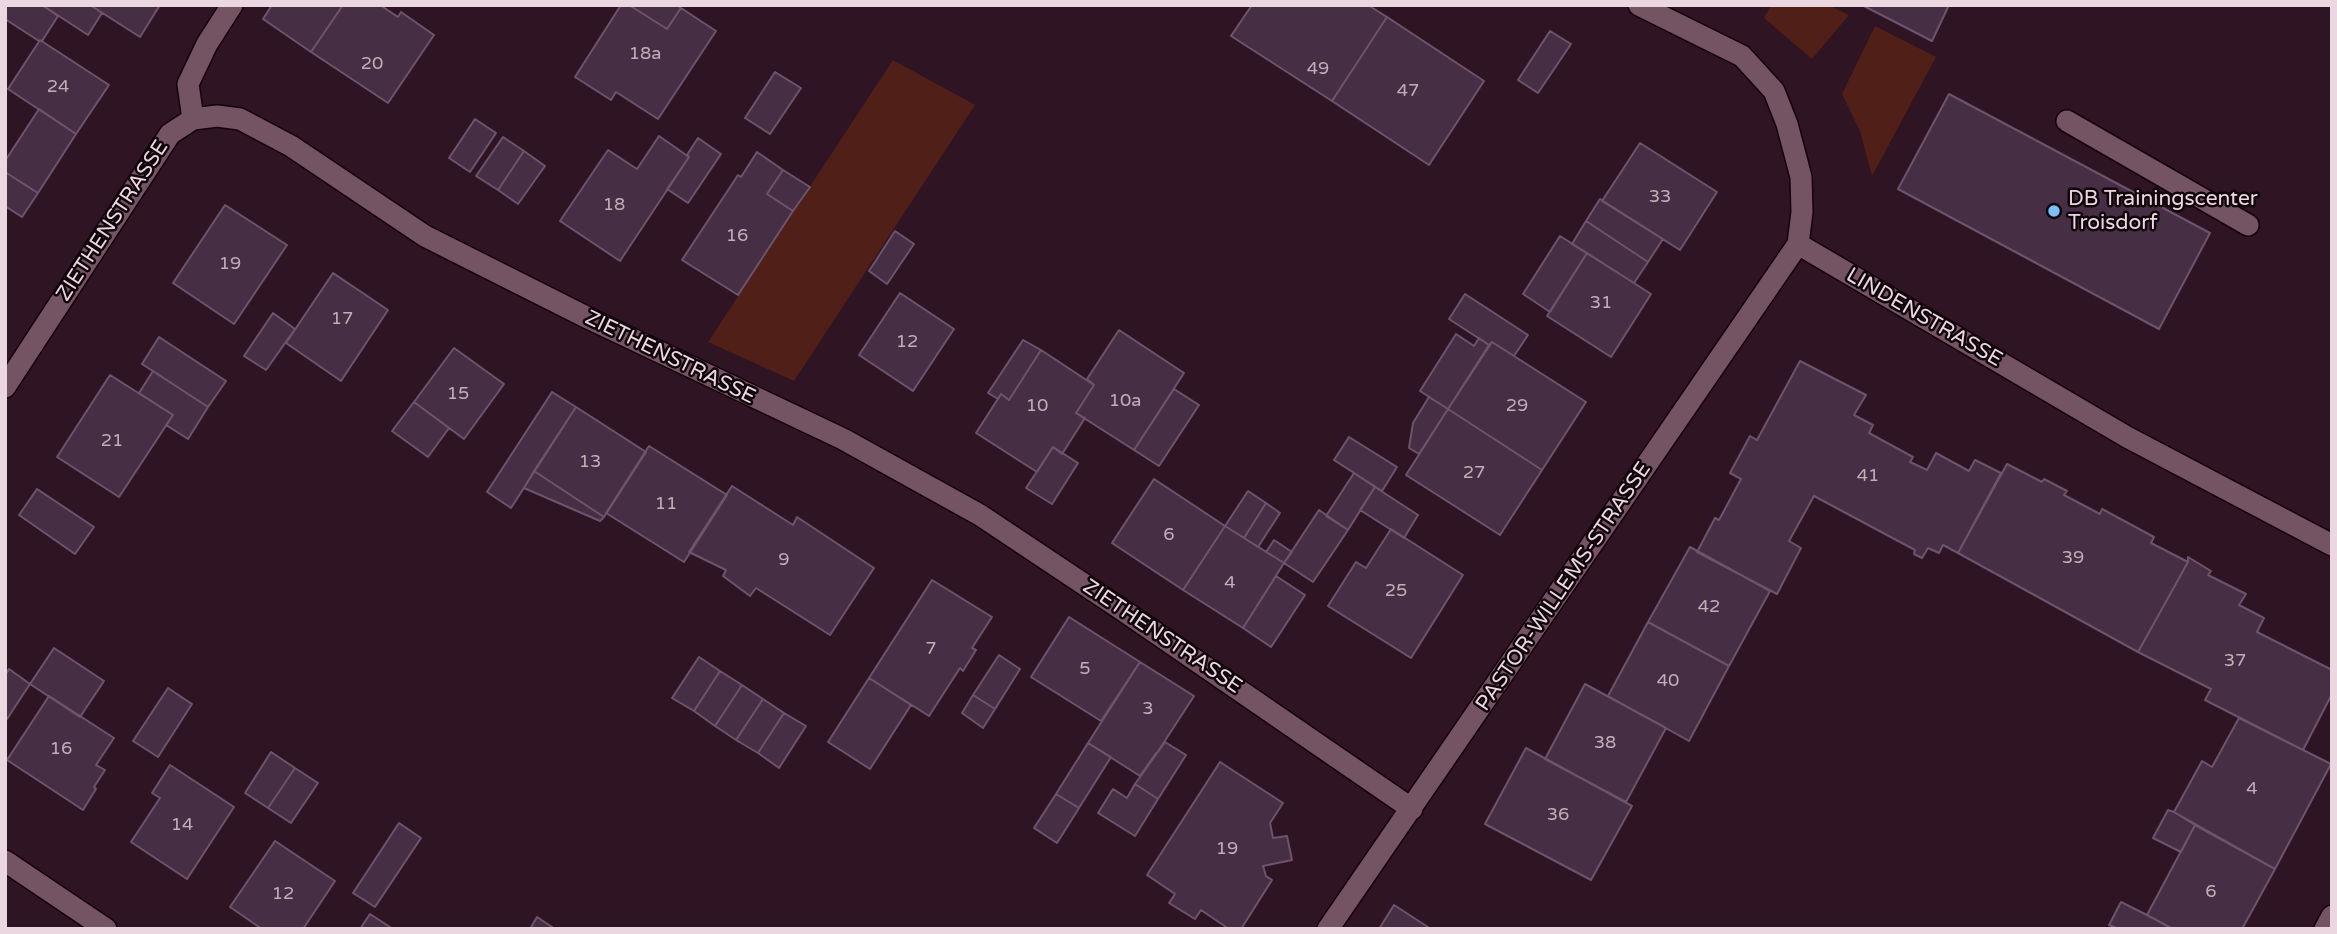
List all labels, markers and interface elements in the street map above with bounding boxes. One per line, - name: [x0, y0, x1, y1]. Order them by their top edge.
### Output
- house number: 18a: [629, 43, 661, 65]
- house number: 20: [361, 53, 383, 75]
- house number: 49: [1307, 58, 1329, 80]
- house number: 24: [47, 76, 69, 98]
- house number: 47: [1397, 80, 1419, 102]
- street label: ZIETHENSTRASSE: [52, 136, 174, 306]
- house number: 33: [1649, 186, 1671, 208]
- place label: DB Trainingscenter Troisdorf: [2068, 186, 2258, 236]
- house number: 18: [603, 194, 625, 216]
- marker: DB Trainingscenter Troisdorf: [2046, 203, 2062, 219]
- house number: 16: [726, 225, 748, 247]
- house number: 19: [219, 253, 241, 275]
- street label: LINDENSTRASSE: [1842, 263, 2006, 373]
- house number: 31: [1590, 292, 1612, 314]
- street label: ZIETHENSTRASSE: [581, 306, 759, 410]
- house number: 17: [331, 308, 353, 330]
- house number: 12: [896, 331, 918, 353]
- house number: 15: [447, 383, 469, 405]
- house number: 10a: [1109, 390, 1141, 412]
- house number: 10: [1026, 395, 1048, 417]
- house number: 29: [1506, 395, 1528, 417]
- house number: 21: [101, 430, 123, 452]
- house number: 13: [579, 451, 601, 473]
- street label: PASTOR-WILLEMS-STRASSE: [1471, 458, 1657, 716]
- house number: 27: [1463, 462, 1485, 484]
- house number: 41: [1857, 465, 1879, 487]
- house number: 11: [655, 493, 677, 515]
- house number: 6: [1163, 524, 1175, 546]
- house number: 39: [2062, 547, 2084, 569]
- house number: 9: [778, 549, 790, 571]
- house number: 4: [1224, 572, 1236, 594]
- street label: ZIETHENSTRASSE: [1078, 574, 1246, 700]
- house number: 25: [1385, 580, 1407, 602]
- house number: 42: [1698, 596, 1720, 618]
- house number: 7: [925, 638, 937, 660]
- house number: 37: [2224, 650, 2246, 672]
- house number: 5: [1079, 658, 1091, 680]
- house number: 40: [1657, 670, 1679, 692]
- house number: 3: [1142, 698, 1154, 720]
- house number: 38: [1594, 732, 1616, 754]
- house number: 16: [50, 738, 72, 760]
- house number: 4: [2246, 778, 2258, 800]
- house number: 36: [1547, 804, 1569, 826]
- house number: 14: [171, 814, 193, 836]
- house number: 19: [1216, 838, 1238, 860]
- house number: 6: [2205, 881, 2217, 903]
- house number: 12: [272, 883, 294, 905]

